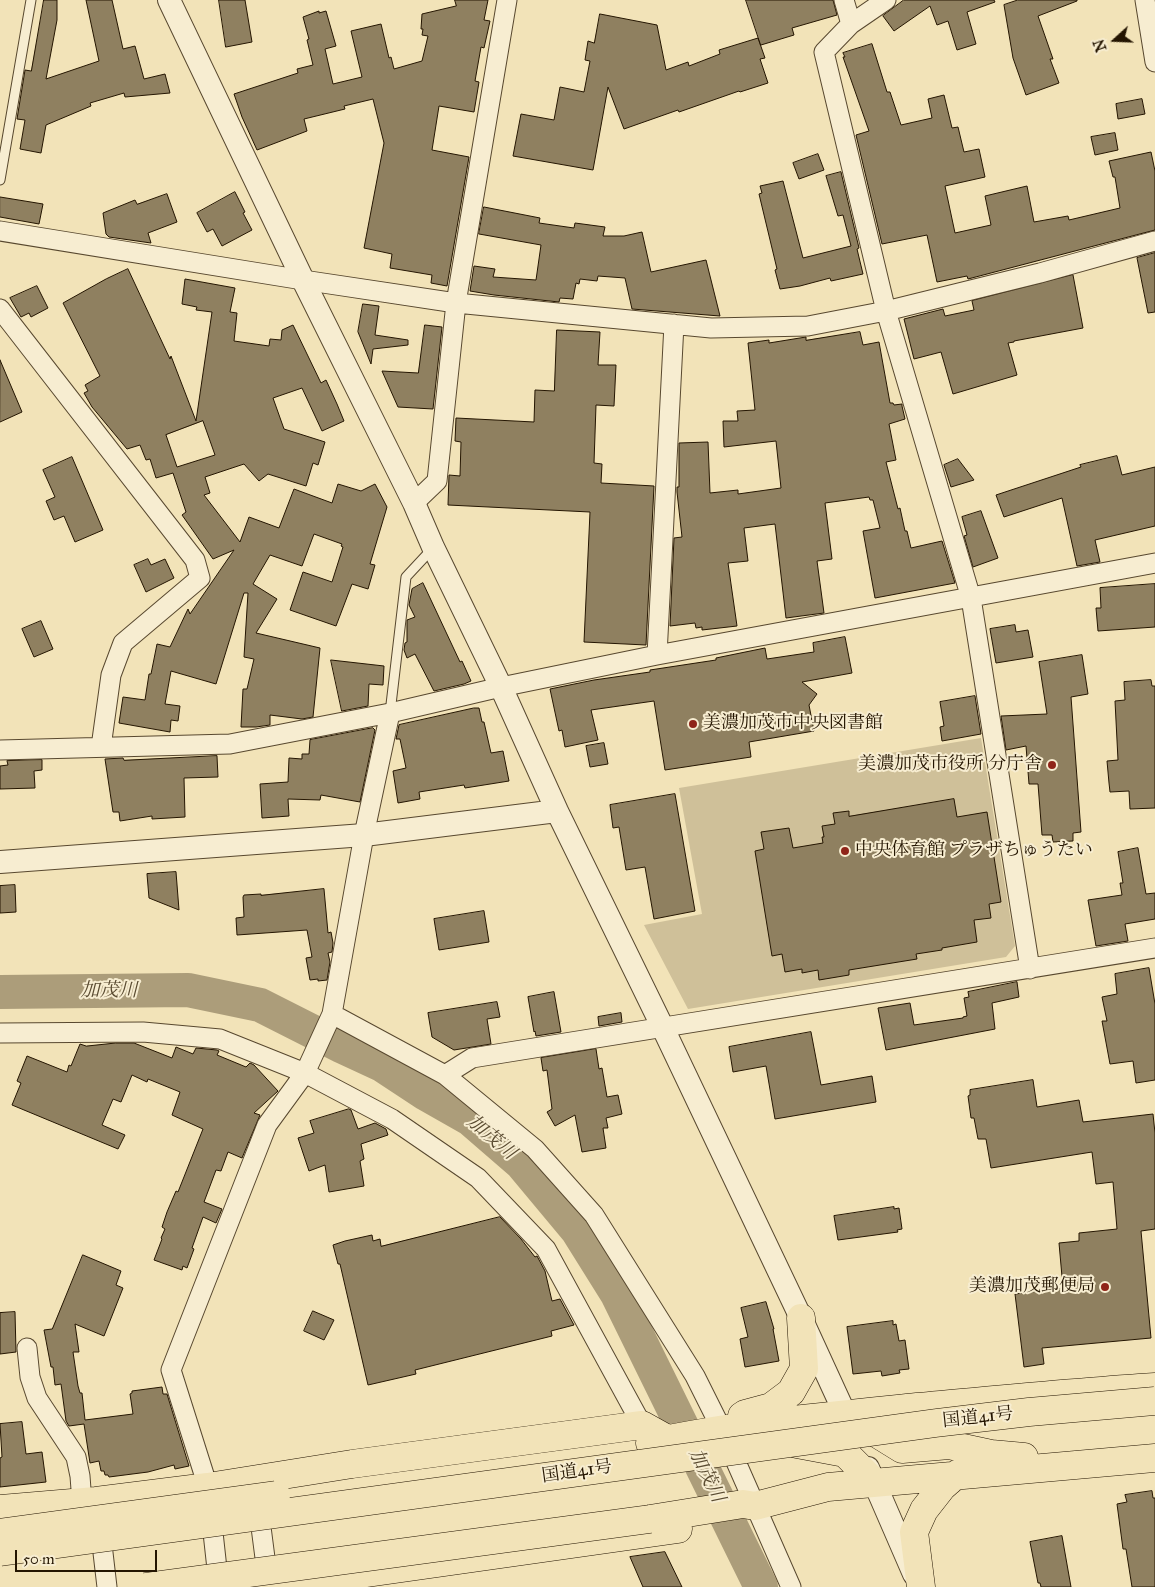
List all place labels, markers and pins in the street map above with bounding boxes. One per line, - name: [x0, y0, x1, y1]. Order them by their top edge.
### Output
- place label: 美濃加茂市中央図書館: [703, 713, 883, 735]
- marker: 美濃加茂市中央図書館: [687, 718, 699, 730]
- place label: 美濃加茂市役所 分庁舎: [858, 754, 1042, 776]
- marker: 美濃加茂市役所 分庁舎: [1046, 759, 1058, 771]
- place label: 中央体育館 プラザちゅうたい: [855, 840, 1093, 862]
- marker: 中央体育館 プラザちゅうたい: [839, 845, 851, 857]
- place label: 美濃加茂郵便局: [969, 1276, 1095, 1298]
- marker: 美濃加茂郵便局: [1099, 1281, 1111, 1293]

